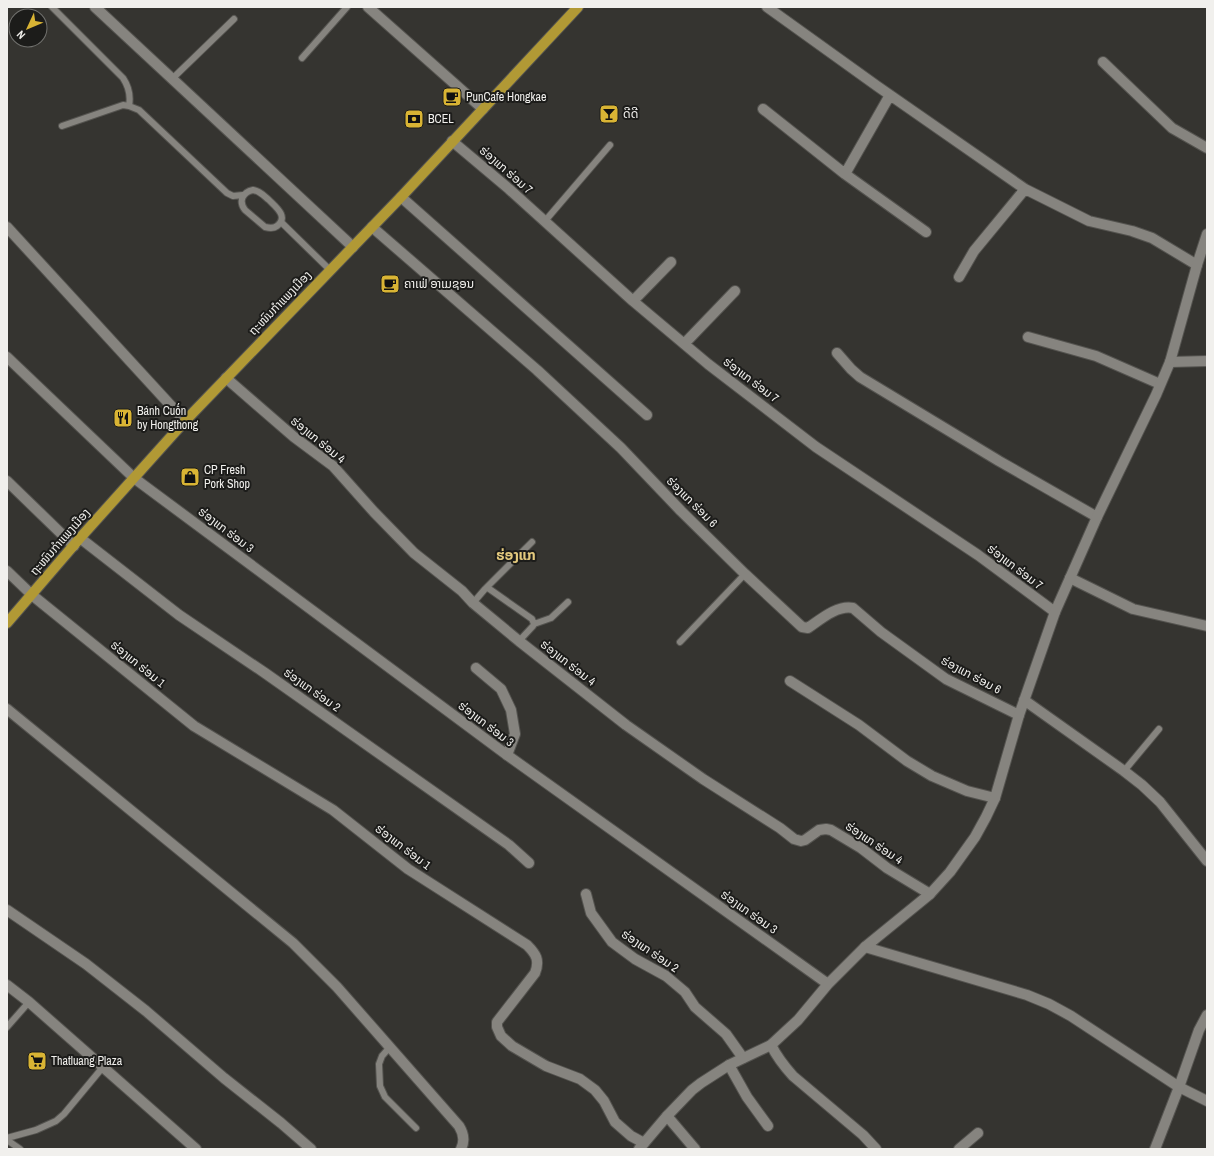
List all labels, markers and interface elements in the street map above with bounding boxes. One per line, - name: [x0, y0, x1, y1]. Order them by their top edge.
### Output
- north arrow: [8, 8, 48, 48]
- text: N: [14, 28, 28, 42]
- cafe icon: PunCafe Hongkae: [441, 86, 463, 108]
- place label: PunCafe Hongkae: [466, 89, 546, 105]
- bar icon: ດີດີ: [598, 103, 620, 125]
- place label: ດີດີ: [623, 106, 638, 122]
- bank icon: BCEL: [403, 108, 425, 130]
- place label: BCEL: [428, 111, 454, 127]
- street label: ຮ່ອງແກ ຮ່ອມ 7: [476, 142, 537, 198]
- street label: ຖະໜົນກຳແພງເມືອງ: [245, 267, 315, 339]
- cafe icon: ຄາເຟ່ ອາເມຊອນ: [379, 273, 401, 295]
- place label: ຄາເຟ່ ອາເມຊອນ: [404, 276, 474, 292]
- street label: ຮ່ອງແກ ຮ່ອມ 7: [720, 354, 783, 407]
- place label: Bánh Cuốn by Hongthong: [137, 403, 199, 433]
- restaurant icon: Bánh Cuốn by Hongthong: [112, 407, 134, 429]
- street label: ຮ່ອງແກ ຮ່ອມ 4: [287, 413, 349, 467]
- place label: CP Fresh Pork Shop: [204, 462, 250, 492]
- shop icon: CP Fresh Pork Shop: [179, 466, 201, 488]
- street label: ຮ່ອງແກ ຮ່ອມ 6: [663, 473, 721, 531]
- street label: ຮ່ອງແກ ຮ່ອມ 3: [195, 504, 257, 556]
- street label: ຖະໜົນກຳແພງເມືອງ: [26, 505, 94, 579]
- street label: ຮ່ອງແກ ຮ່ອມ 7: [984, 541, 1047, 594]
- district label: ຮ່ອງແກ: [496, 546, 536, 564]
- street label: ຮ່ອງແກ ຮ່ອມ 4: [537, 636, 599, 690]
- street label: ຮ່ອງແກ ຮ່ອມ 1: [107, 637, 169, 691]
- street label: ຮ່ອງແກ ຮ່ອມ 6: [938, 652, 1004, 698]
- street label: ຮ່ອງແກ ຮ່ອມ 2: [280, 665, 344, 715]
- street label: ຮ່ອງແກ ຮ່ອມ 3: [455, 698, 517, 750]
- street label: ຮ່ອງແກ ຮ່ອມ 4: [842, 818, 906, 868]
- street label: ຮ່ອງແກ ຮ່ອມ 1: [372, 821, 435, 874]
- street label: ຮ່ອງແກ ຮ່ອມ 3: [717, 887, 781, 937]
- street label: ຮ່ອງແກ ຮ່ອມ 2: [618, 926, 682, 976]
- supermarket icon: Thatluang Plaza: [26, 1050, 48, 1072]
- place label: Thatluang Plaza: [51, 1053, 123, 1069]

